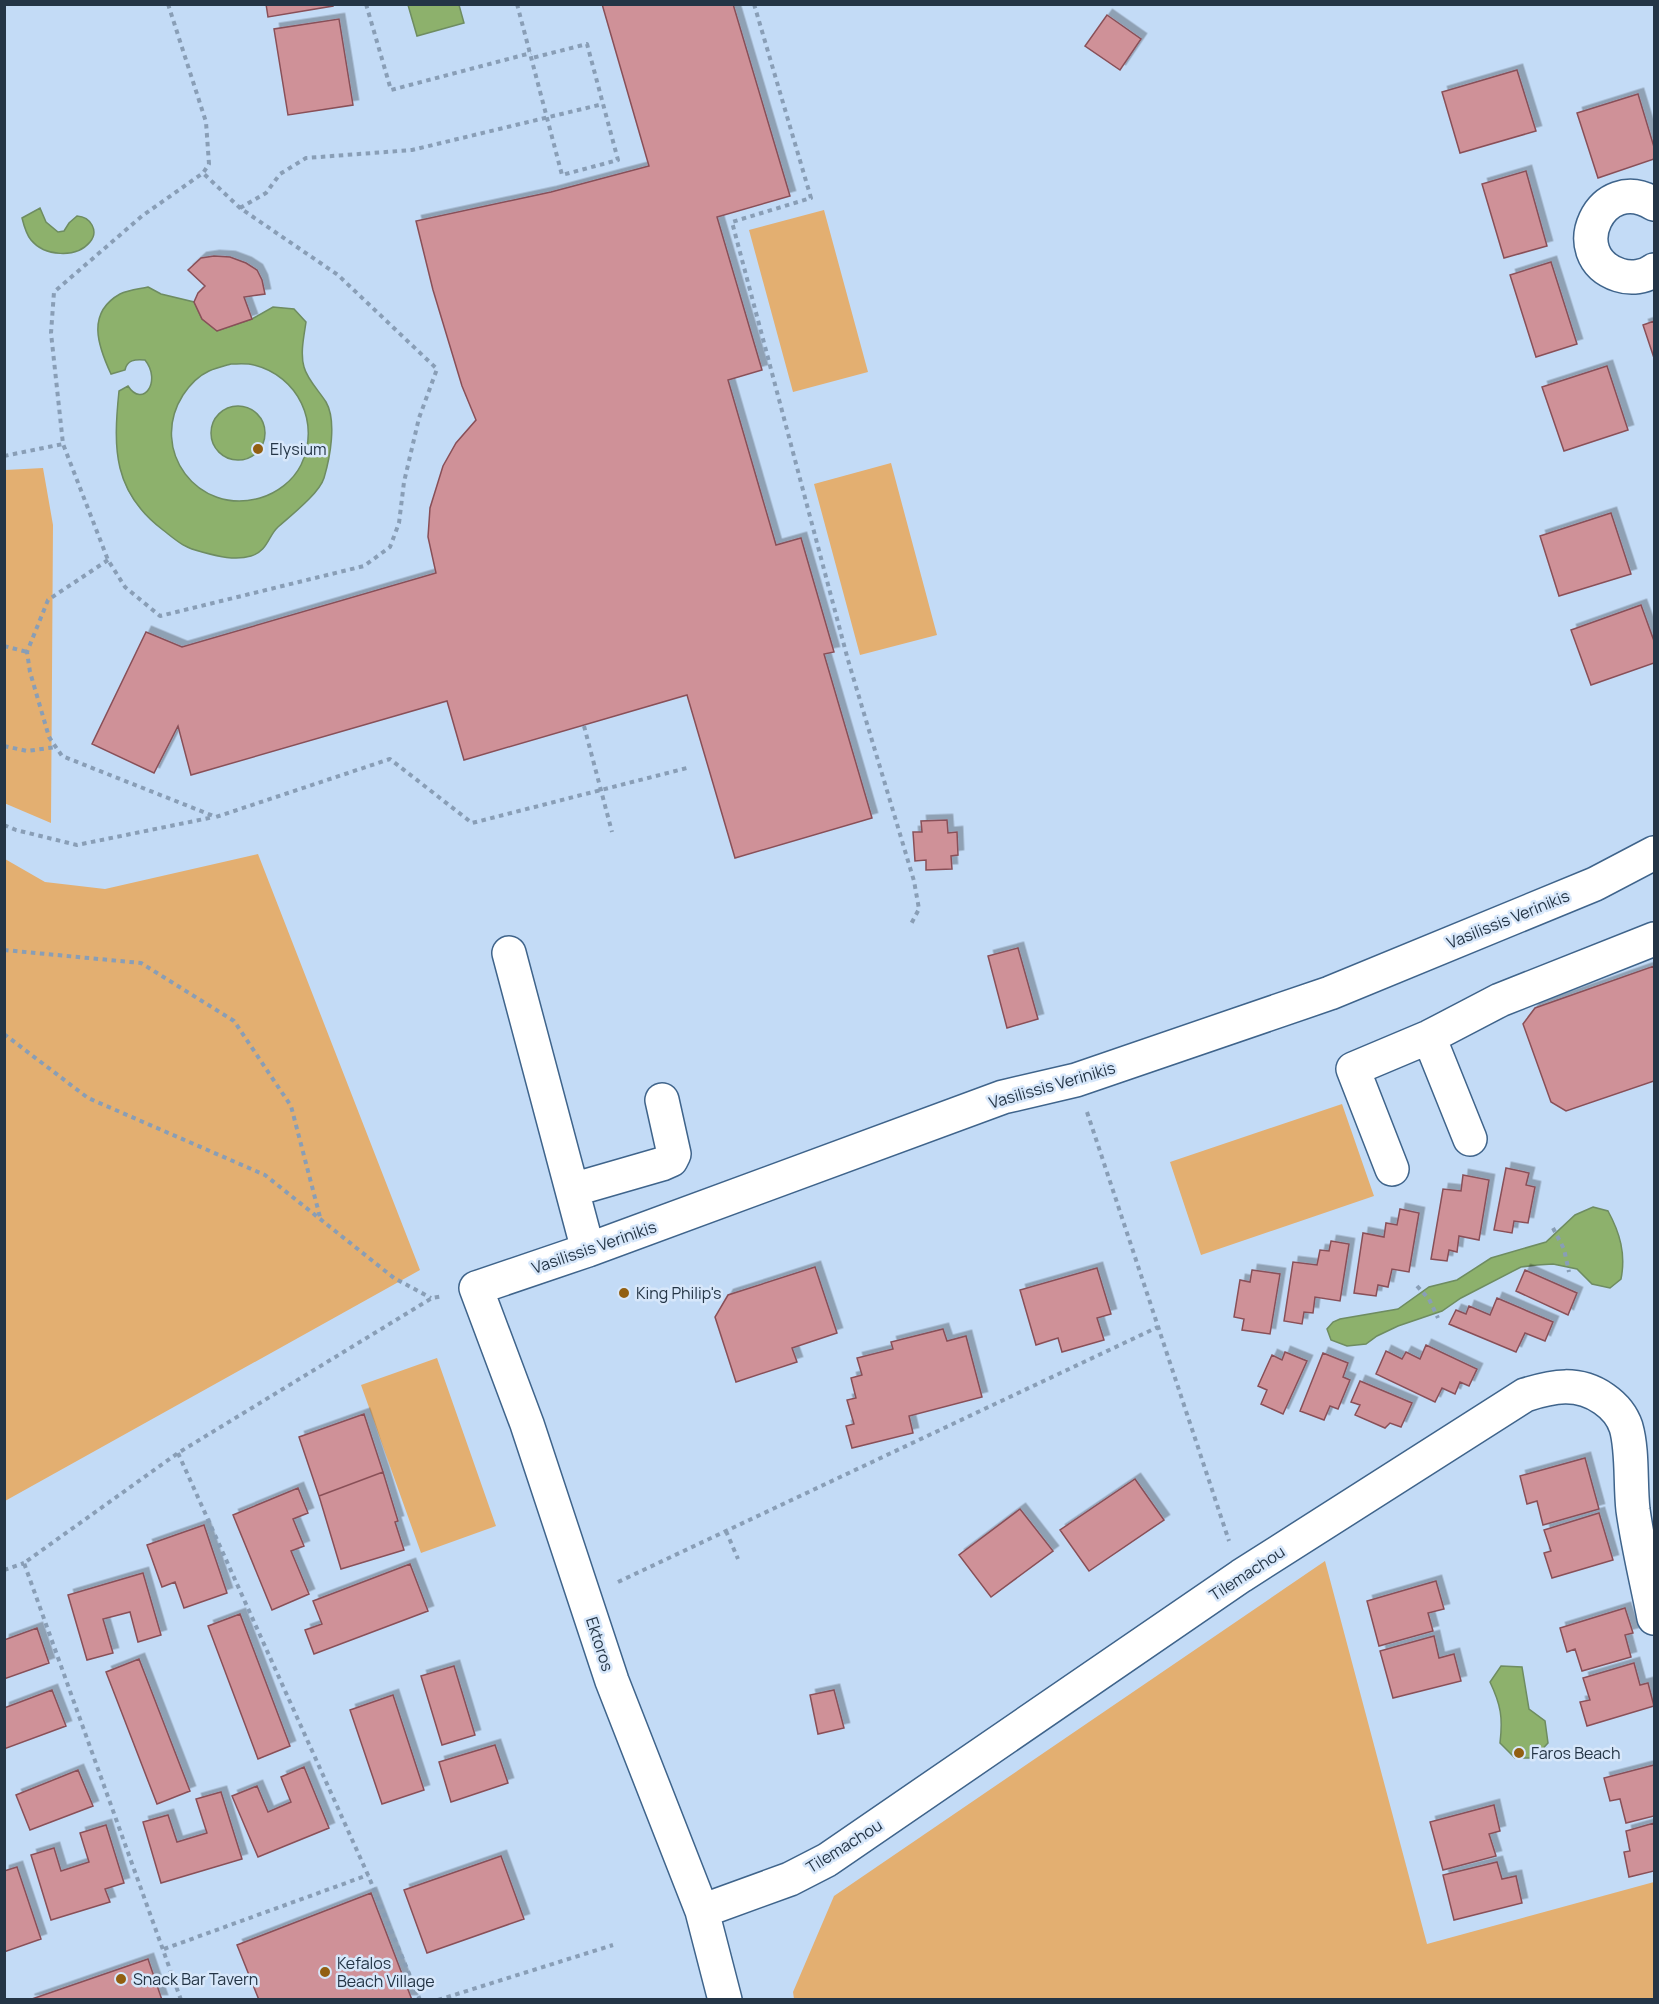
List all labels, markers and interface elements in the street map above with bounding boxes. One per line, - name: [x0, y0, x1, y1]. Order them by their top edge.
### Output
- place label: Elysium: [270, 438, 327, 460]
- marker: Elysium: [251, 442, 265, 456]
- street label: Vasilissis Verinikis: [1443, 884, 1573, 954]
- street label: Vasilissis Verinikis: [986, 1056, 1118, 1114]
- street label: Vasilissis Verinikis: [529, 1215, 659, 1279]
- place label: King Philip's: [636, 1282, 721, 1304]
- marker: King Philip's: [617, 1286, 631, 1300]
- street label: Tilemachou: [1205, 1540, 1289, 1606]
- street label: Ektoros: [581, 1614, 619, 1674]
- place label: Faros Beach: [1531, 1742, 1620, 1764]
- marker: Faros Beach: [1512, 1746, 1526, 1760]
- street label: Tilemachou: [802, 1814, 886, 1878]
- place label: Kefalos Beach Village: [337, 1952, 435, 1992]
- marker: Kefalos Beach Village: [318, 1965, 332, 1979]
- place label: Snack Bar Tavern: [133, 1968, 258, 1990]
- marker: Snack Bar Tavern: [114, 1972, 128, 1986]

